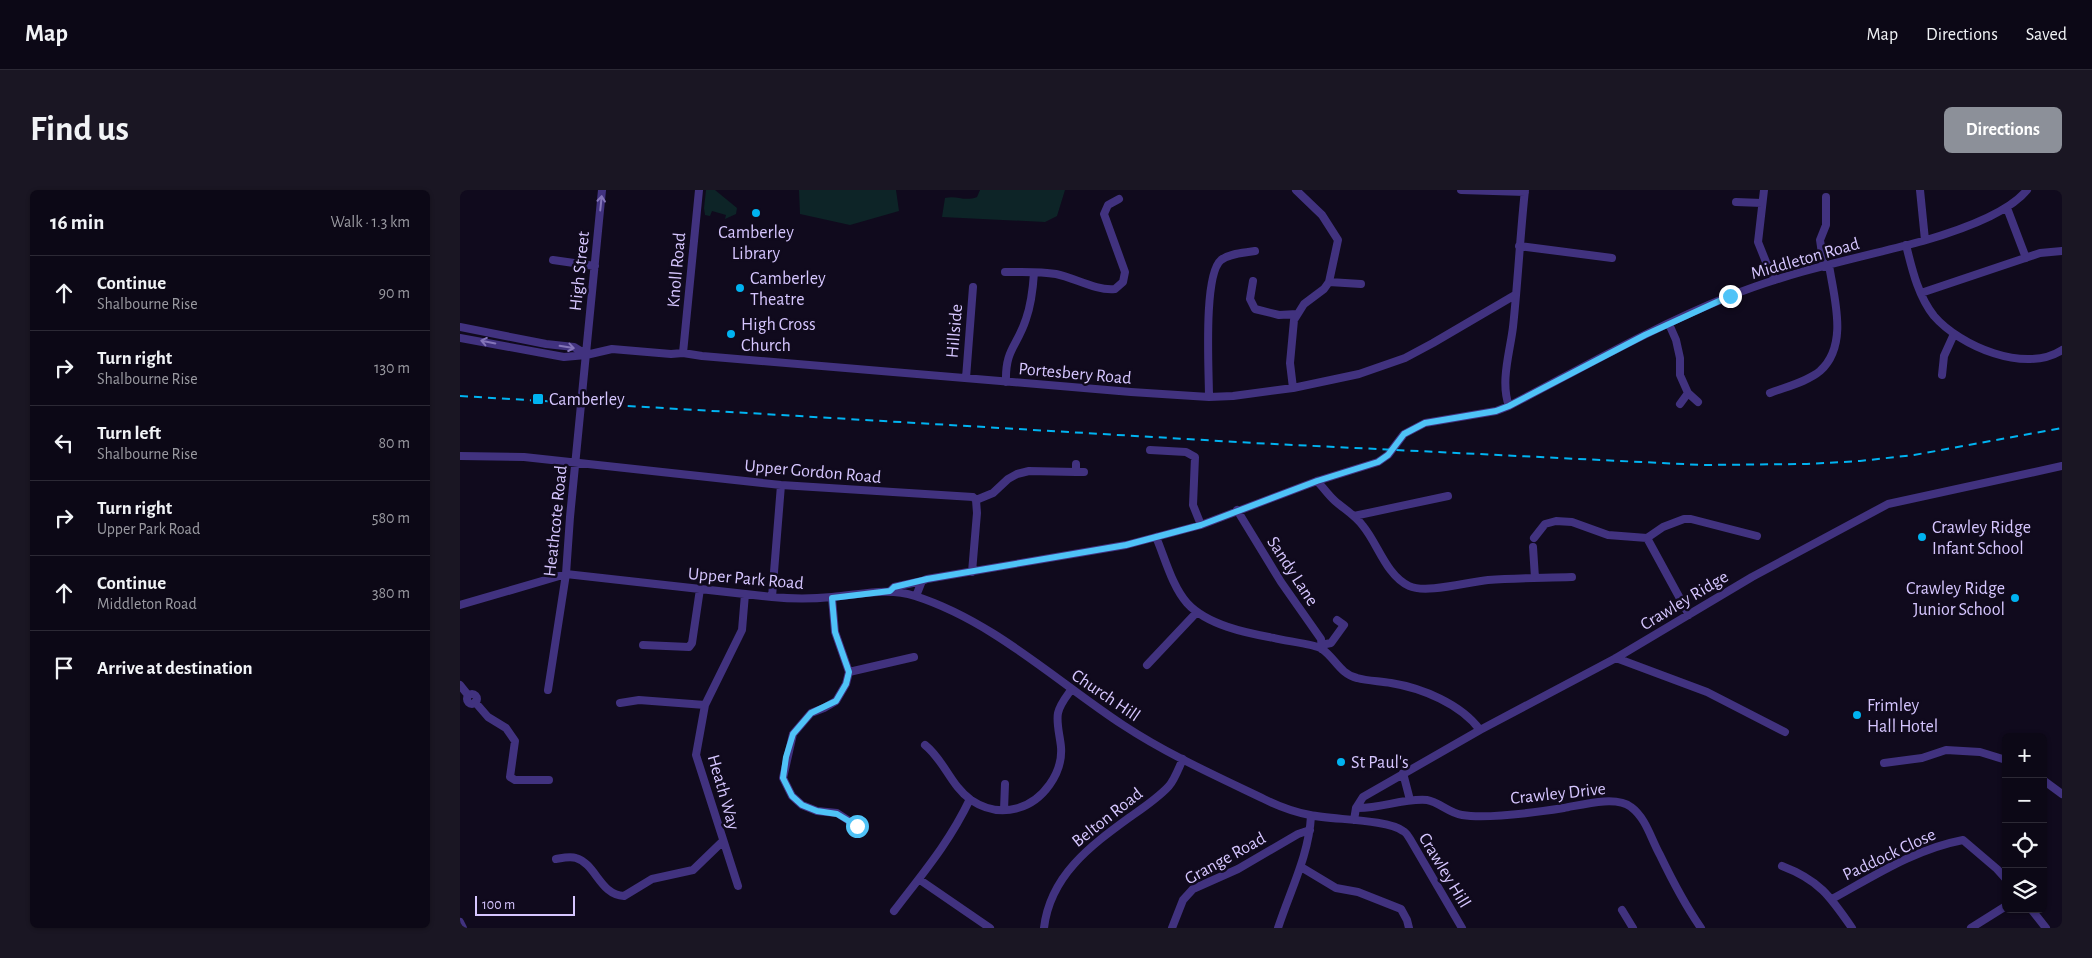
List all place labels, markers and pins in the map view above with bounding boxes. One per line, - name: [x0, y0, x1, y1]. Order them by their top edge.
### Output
- marker: Camberley Library: [750, 207, 762, 219]
- place label: Camberley Library: [718, 224, 794, 263]
- place label: Camberley Theatre: [750, 270, 826, 309]
- marker: Camberley Theatre: [734, 282, 746, 294]
- place label: High Cross Church: [741, 316, 816, 355]
- marker: High Cross Church: [725, 328, 737, 340]
- place label: Camberley: [549, 391, 625, 409]
- marker: Camberley: [531, 392, 545, 406]
- place label: Crawley Ridge Infant School: [1932, 519, 2031, 558]
- marker: Crawley Ridge Infant School: [1916, 531, 1928, 543]
- place label: Crawley Ridge Junior School: [1906, 580, 2005, 619]
- marker: Crawley Ridge Junior School: [2009, 592, 2021, 604]
- place label: Frimley Hall Hotel: [1867, 697, 1938, 736]
- marker: Frimley Hall Hotel: [1851, 709, 1863, 721]
- place label: St Paul's: [1351, 754, 1409, 772]
- marker: St Paul's: [1335, 756, 1347, 768]

